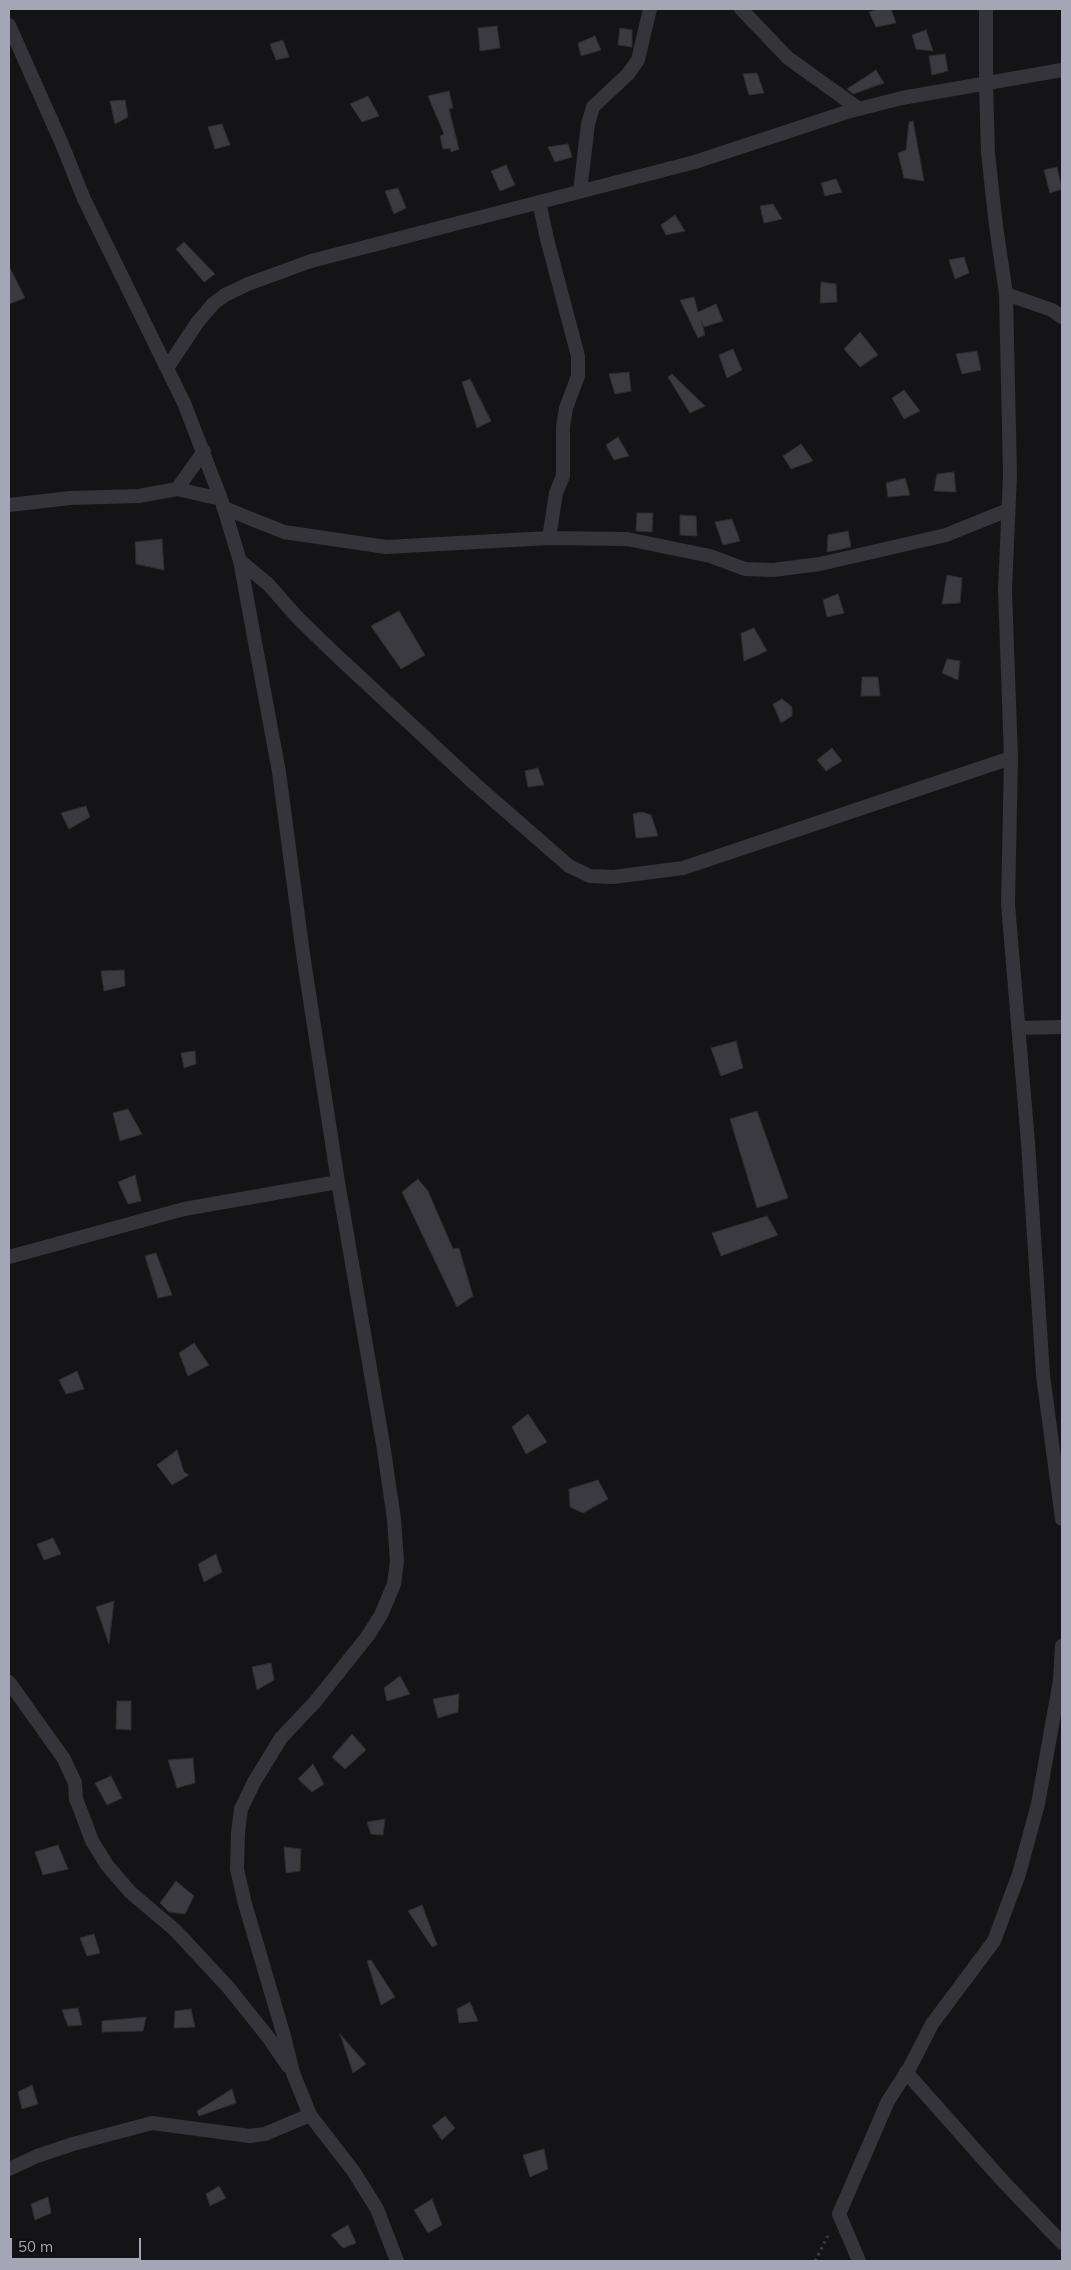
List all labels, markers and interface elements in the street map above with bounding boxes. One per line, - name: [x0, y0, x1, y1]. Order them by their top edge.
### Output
- scale bar: [12, 2228, 144, 2260]
- text: 50 m: [18, 2237, 53, 2256]

